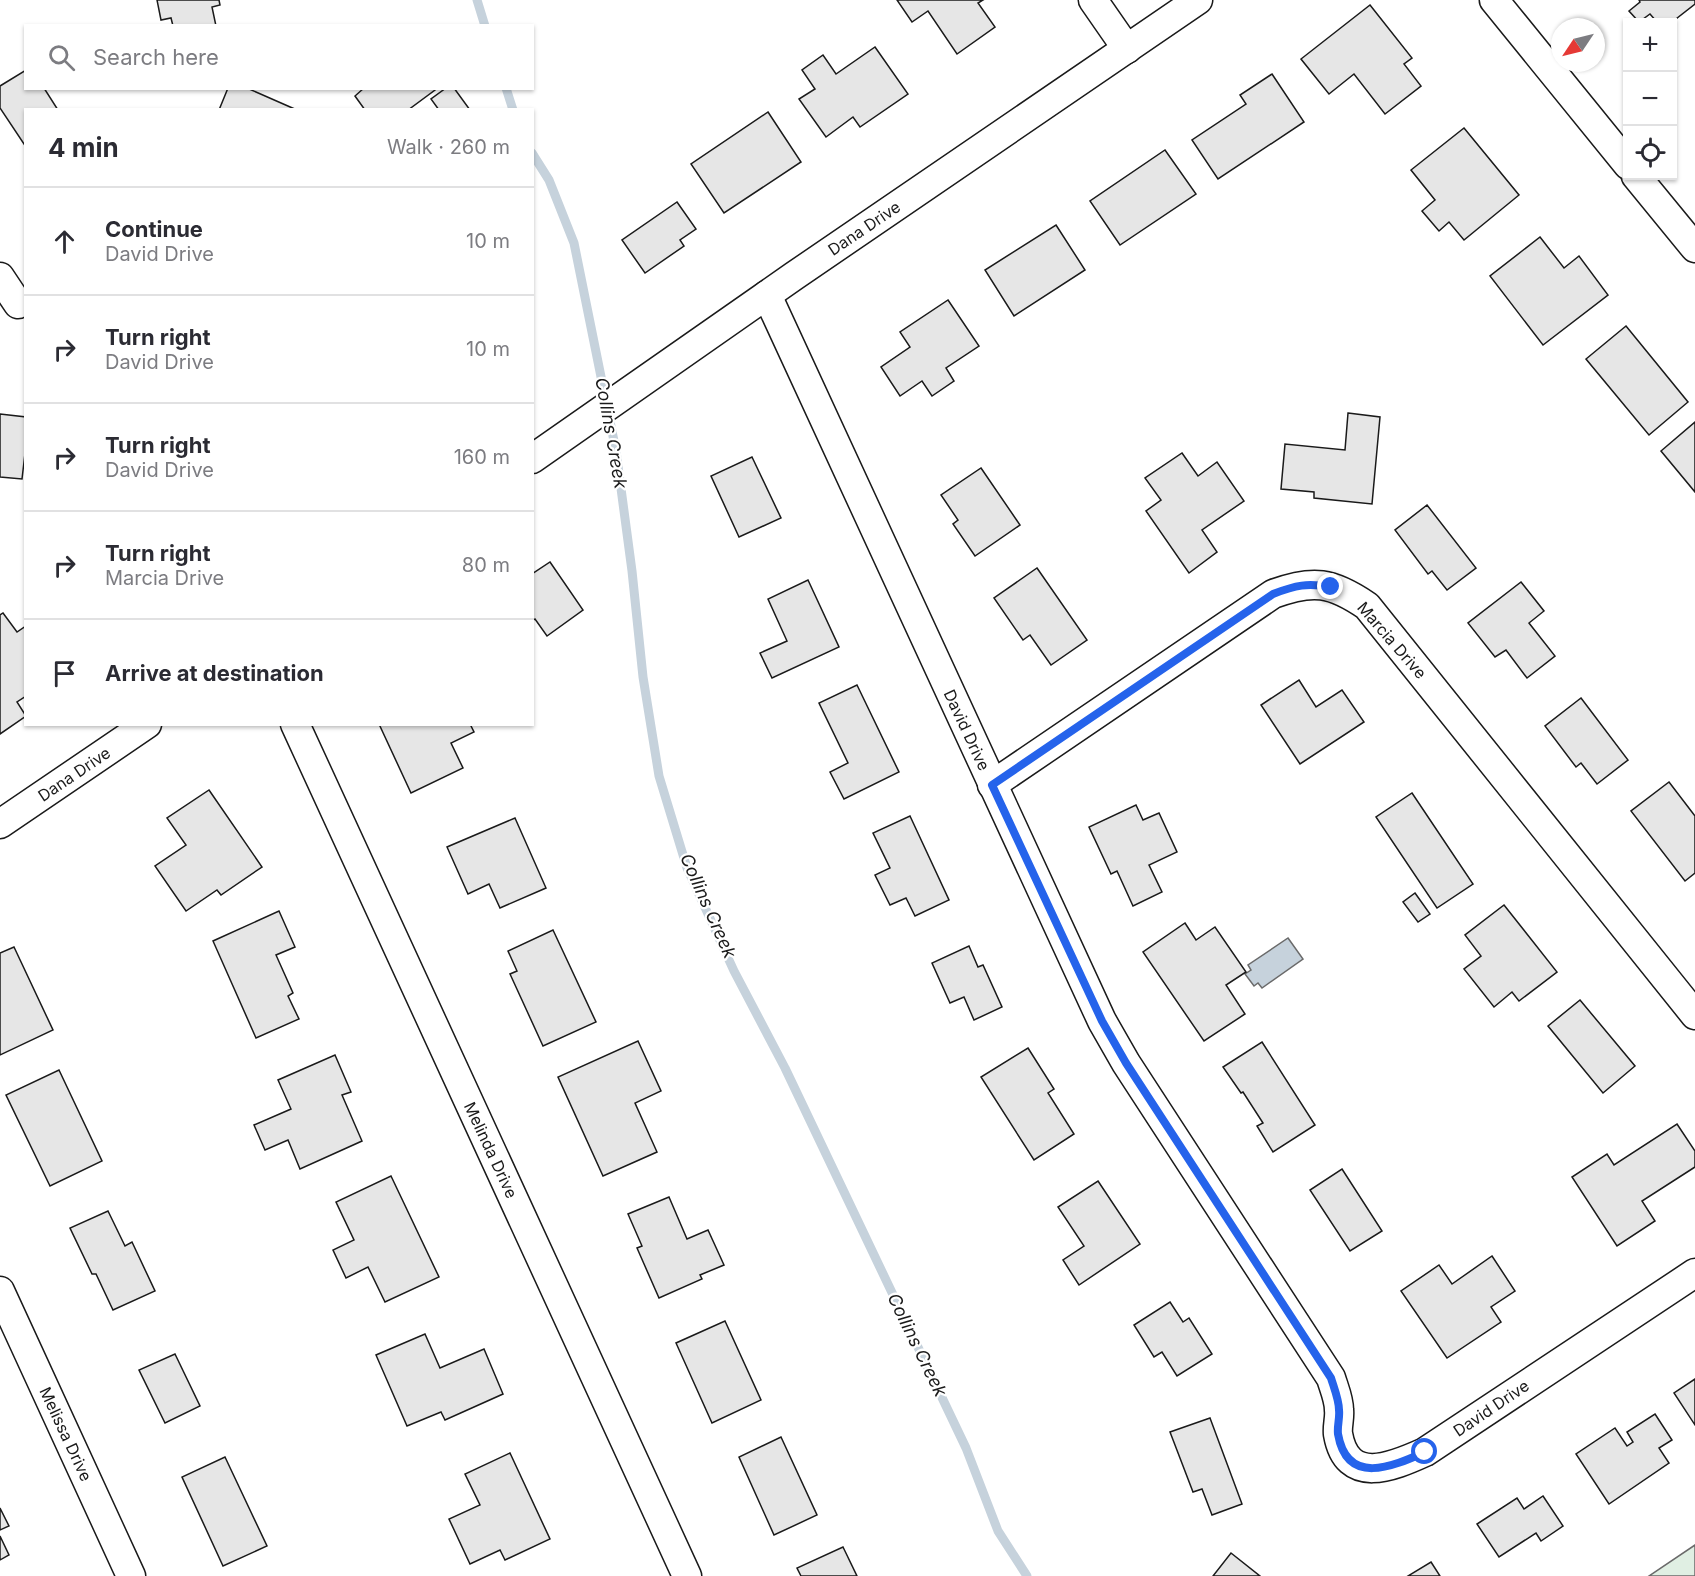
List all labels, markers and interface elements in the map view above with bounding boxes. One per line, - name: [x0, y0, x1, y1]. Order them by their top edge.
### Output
- north arrow: [1551, 18, 1605, 72]
- map controls: [1623, 18, 1677, 180]
- button: +: [1623, 18, 1677, 72]
- search box: [24, 24, 534, 90]
- icon: search: [45, 41, 78, 74]
- text: Search here: [93, 44, 219, 70]
- button: −: [1623, 72, 1677, 126]
- button: locate: [1623, 126, 1677, 180]
- text: 4 min: [48, 132, 119, 163]
- text: Walk · 260 m: [387, 135, 510, 159]
- street label: Dana Drive: [824, 196, 904, 260]
- text: Continue: [105, 216, 203, 242]
- icon: ahead: [48, 225, 81, 258]
- text: 10 m: [466, 229, 510, 253]
- text: David Drive: [105, 242, 214, 266]
- text: Turn right: [105, 324, 211, 350]
- icon: right: [48, 333, 81, 366]
- text: 10 m: [466, 337, 510, 361]
- text: David Drive: [105, 350, 214, 374]
- water label: Collins Creek: [591, 376, 632, 491]
- text: Turn right: [105, 432, 211, 458]
- icon: right: [48, 441, 81, 474]
- text: 160 m: [454, 445, 510, 469]
- text: David Drive: [105, 458, 214, 482]
- text: Turn right: [105, 540, 211, 566]
- icon: right: [48, 549, 81, 582]
- text: 80 m: [462, 553, 510, 577]
- text: Marcia Drive: [105, 566, 224, 590]
- route end: [1317, 573, 1343, 599]
- street label: Marcia Drive: [1353, 597, 1431, 683]
- icon: arrive: [48, 657, 81, 690]
- text: Arrive at destination: [105, 660, 324, 686]
- street label: David Drive: [940, 686, 994, 774]
- street label: Dana Drive: [34, 742, 114, 806]
- water label: Collins Creek: [676, 850, 741, 962]
- street label: Melinda Drive: [460, 1099, 522, 1201]
- water label: Collins Creek: [883, 1290, 952, 1401]
- street label: David Drive: [1449, 1375, 1533, 1441]
- street label: Melissa Drive: [35, 1384, 97, 1484]
- route start: [1411, 1438, 1437, 1464]

